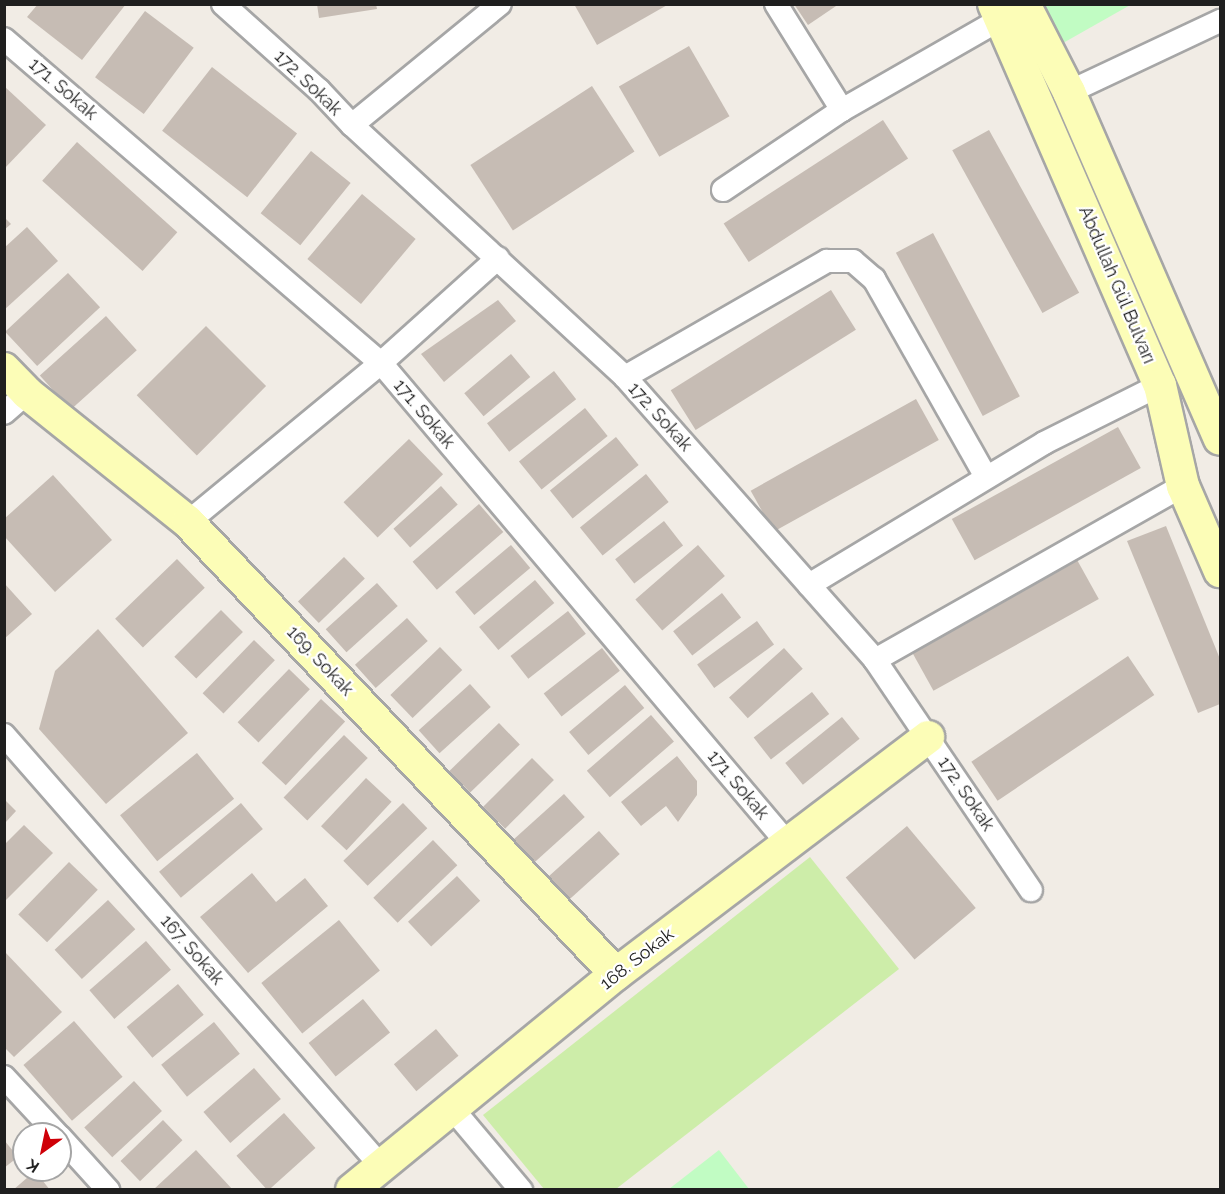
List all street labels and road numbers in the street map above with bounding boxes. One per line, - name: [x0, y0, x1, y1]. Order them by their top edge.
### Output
- street label: 172. Sokak: [270, 46, 346, 120]
- street label: 171. Sokak: [24, 53, 102, 125]
- street label: Abdullah Gül Bulvarı: [1074, 203, 1160, 367]
- street label: 171. Sokak: [389, 375, 459, 453]
- street label: 172. Sokak: [624, 378, 696, 456]
- street label: 169. Sokak: [282, 622, 358, 700]
- street label: 171. Sokak: [703, 746, 773, 824]
- street label: 172. Sokak: [933, 753, 999, 835]
- street label: 167. Sokak: [156, 911, 228, 989]
- street label: 168. Sokak: [596, 923, 678, 995]

